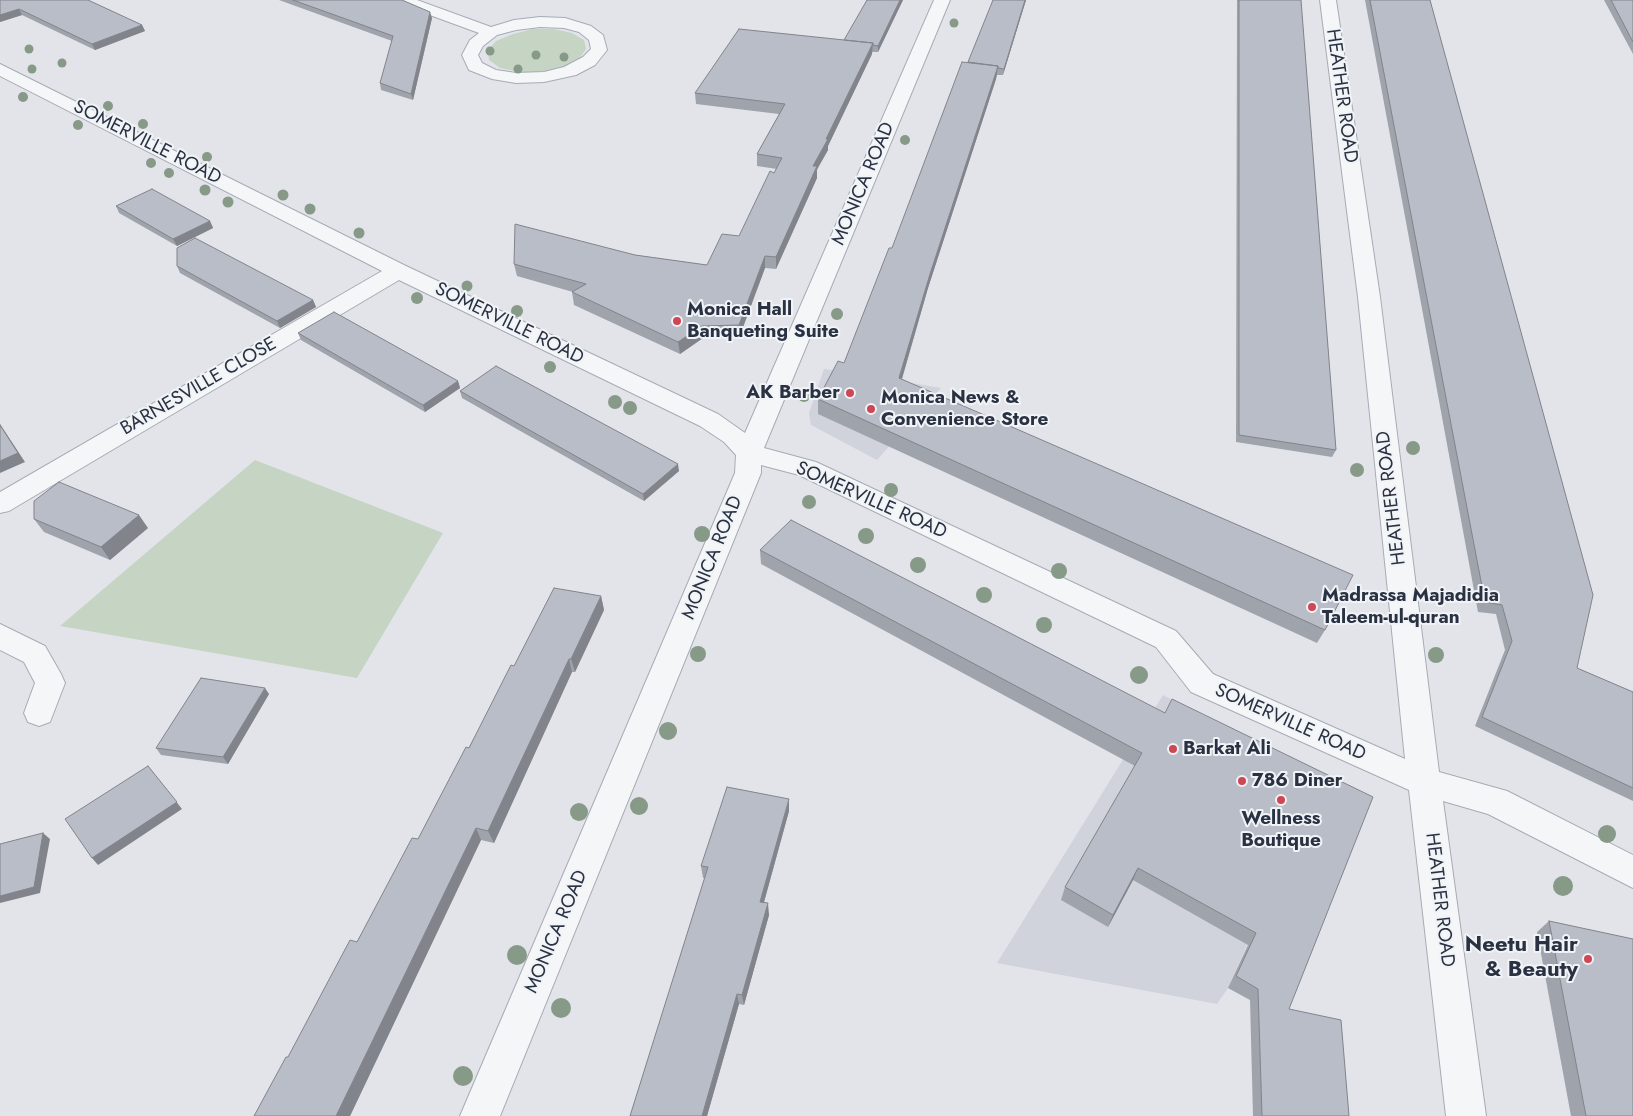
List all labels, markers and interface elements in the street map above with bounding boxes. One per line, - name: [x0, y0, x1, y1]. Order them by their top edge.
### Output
- street label: HEATHER ROAD: [1320, 28, 1362, 164]
- street label: SOMERVILLE ROAD: [69, 96, 225, 190]
- street label: MONICA ROAD: [828, 119, 900, 249]
- street label: SOMERVILLE ROAD: [431, 278, 587, 370]
- place label: Monica Hall Banqueting Suite: [687, 299, 839, 343]
- marker: Monica Hall Banqueting Suite: [671, 315, 683, 327]
- street label: BARNESVILLE CLOSE: [117, 333, 281, 441]
- place label: AK Barber: [746, 382, 840, 404]
- marker: AK Barber: [844, 387, 856, 399]
- place label: Monica News & Convenience Store: [881, 387, 1048, 431]
- marker: Monica News & Convenience Store: [865, 403, 877, 415]
- street label: HEATHER ROAD: [1372, 430, 1412, 566]
- street label: SOMERVILLE ROAD: [792, 457, 950, 545]
- street label: MONICA ROAD: [678, 493, 748, 623]
- place label: Madrassa Majadidia Taleem-ul-quran: [1322, 585, 1499, 629]
- marker: Madrassa Majadidia Taleem-ul-quran: [1306, 601, 1318, 613]
- street label: SOMERVILLE ROAD: [1211, 679, 1369, 767]
- place label: Barkat Ali: [1183, 738, 1271, 760]
- marker: Barkat Ali: [1167, 743, 1179, 755]
- place label: 786 Diner: [1252, 770, 1343, 792]
- marker: 786 Diner: [1236, 775, 1248, 787]
- marker: Wellness Boutique: [1275, 794, 1287, 806]
- place label: Wellness Boutique: [1241, 808, 1321, 852]
- street label: HEATHER ROAD: [1419, 832, 1459, 968]
- street label: MONICA ROAD: [521, 867, 593, 997]
- place label: Neetu Hair & Beauty: [1465, 933, 1578, 984]
- marker: Neetu Hair & Beauty: [1582, 953, 1594, 965]

